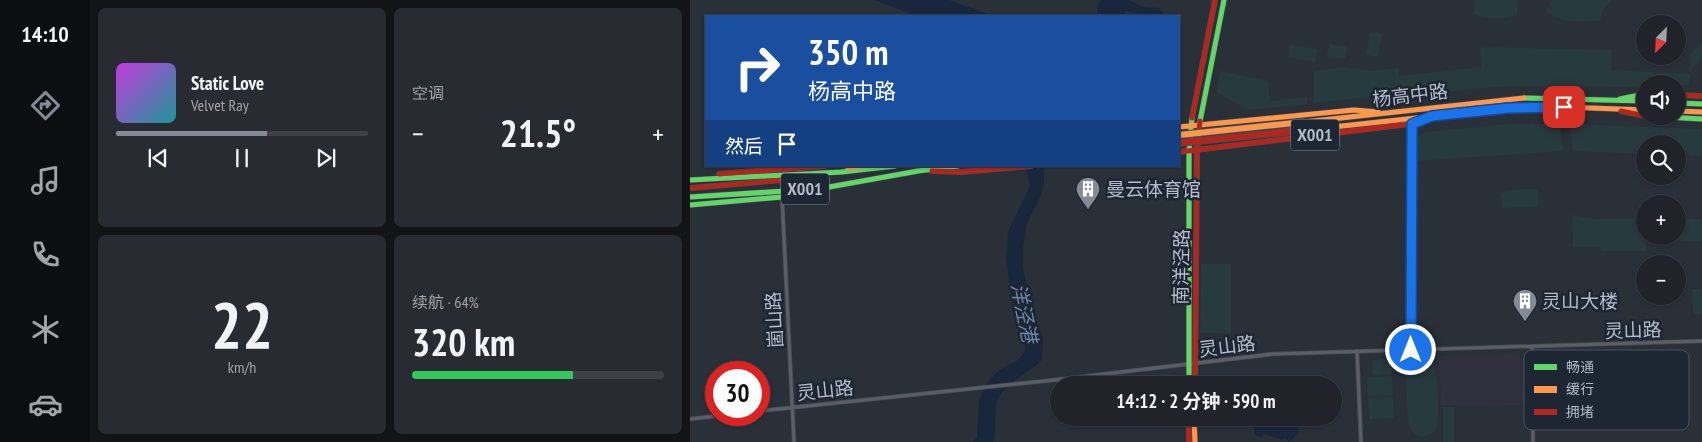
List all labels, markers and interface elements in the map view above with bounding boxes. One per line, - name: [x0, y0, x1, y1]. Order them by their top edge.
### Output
- north arrow: [1636, 15, 1686, 65]
- map controls: [1636, 15, 1686, 305]
- text: 14:10: [21, 20, 69, 48]
- text: 350 m: [808, 29, 889, 75]
- icon: right: [725, 35, 790, 100]
- text: Static Love: [191, 71, 264, 95]
- button: sound: [1636, 75, 1686, 125]
- text: 杨高中路: [808, 77, 896, 105]
- street label: 杨高中路: [1371, 78, 1449, 112]
- text: 空调: [412, 83, 444, 103]
- pin: [1543, 86, 1585, 128]
- icon: directions: [28, 88, 63, 123]
- icon: arrive: [1550, 93, 1578, 121]
- text: Velvet Ray: [191, 95, 249, 115]
- text: 21.5°: [500, 108, 576, 157]
- text: −: [412, 115, 424, 152]
- text: +: [652, 115, 664, 152]
- road number: X001: [1291, 120, 1339, 150]
- icon: arrive: [773, 130, 801, 158]
- text: 然后: [725, 134, 763, 158]
- button: search: [1636, 135, 1686, 185]
- icon: previous: [144, 144, 172, 172]
- icon: pause: [228, 144, 256, 172]
- icon: next: [312, 144, 340, 172]
- icon: music: [28, 163, 63, 198]
- road number: X001: [781, 173, 829, 204]
- building icon: 曼云体育馆: [1075, 176, 1101, 210]
- place label: 曼云体育馆: [1106, 177, 1201, 201]
- button: +: [1636, 195, 1686, 245]
- street label: 南洋泾路: [1168, 229, 1194, 305]
- icon: phone: [28, 237, 63, 272]
- button: −: [1636, 255, 1686, 305]
- water label: 洋泾港: [1005, 281, 1044, 348]
- text: 22: [211, 282, 273, 366]
- building icon: 灵山大楼: [1512, 288, 1538, 322]
- place label: 灵山大楼: [1542, 289, 1618, 313]
- street label: 崮山路: [761, 291, 787, 349]
- text: 续航 · 64%: [412, 292, 479, 312]
- icon: climate: [28, 312, 63, 347]
- text: 320 km: [412, 317, 515, 366]
- street label: 灵山路: [1604, 317, 1662, 343]
- position arrow: [1384, 323, 1436, 375]
- street label: 灵山路: [1197, 331, 1257, 361]
- legend: [1524, 350, 1689, 430]
- text: km/h: [228, 357, 256, 377]
- text: 畅通: [1566, 358, 1594, 376]
- speed limit sign: 30: [705, 361, 770, 426]
- street label: 灵山路: [795, 375, 855, 405]
- text: 缓行: [1566, 380, 1594, 398]
- icon: car: [28, 387, 63, 422]
- text: 14:12 · 2 分钟 · 590 m: [1116, 389, 1276, 413]
- text: 拥堵: [1566, 403, 1594, 421]

